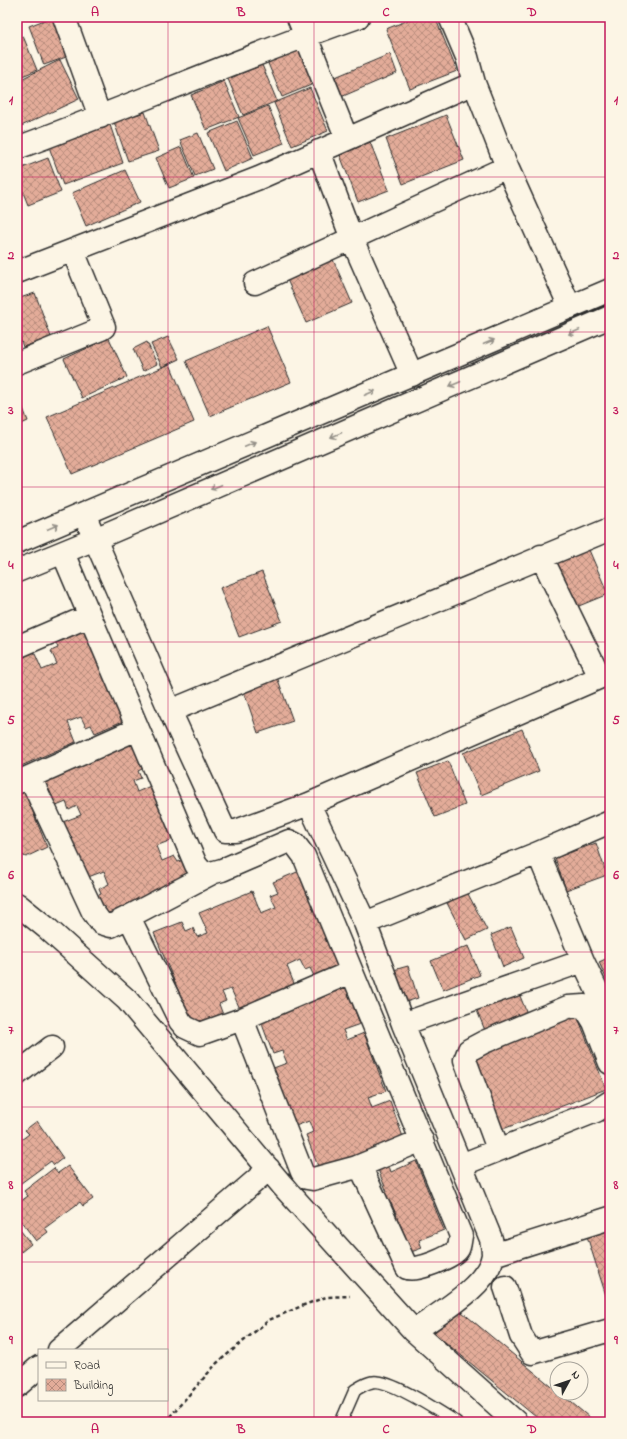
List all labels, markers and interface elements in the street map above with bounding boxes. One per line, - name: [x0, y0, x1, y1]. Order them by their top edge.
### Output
- text: A: [91, 3, 99, 22]
- text: B: [236, 3, 246, 22]
- text: C: [382, 3, 390, 22]
- text: D: [526, 3, 537, 22]
- text: 1: [9, 91, 14, 110]
- text: 1: [614, 91, 619, 110]
- text: 2: [7, 246, 15, 265]
- text: 2: [612, 246, 620, 265]
- one-way arrow: [569, 329, 581, 336]
- one-way arrow: [483, 337, 495, 345]
- one-way arrow: [449, 381, 461, 388]
- one-way arrow: [363, 389, 375, 396]
- text: 3: [7, 401, 14, 420]
- text: 3: [612, 401, 619, 420]
- one-way arrow: [330, 432, 342, 440]
- one-way arrow: [244, 440, 256, 447]
- one-way arrow: [211, 484, 223, 491]
- one-way arrow: [47, 523, 59, 531]
- text: 4: [7, 556, 14, 575]
- text: 4: [612, 556, 619, 575]
- text: 5: [7, 711, 15, 730]
- text: 5: [612, 711, 620, 730]
- text: 6: [7, 866, 14, 885]
- text: 6: [612, 866, 619, 885]
- text: 7: [8, 1021, 14, 1040]
- text: 7: [613, 1021, 619, 1040]
- text: 8: [8, 1176, 14, 1195]
- text: 8: [613, 1176, 619, 1195]
- text: 9: [8, 1331, 14, 1350]
- text: 9: [613, 1331, 619, 1350]
- legend: [38, 1349, 168, 1401]
- text: Road: [74, 1357, 100, 1375]
- north arrow: [549, 1361, 589, 1401]
- text: N: [567, 1367, 584, 1383]
- text: Building: [73, 1377, 113, 1396]
- text: A: [91, 1420, 99, 1439]
- text: B: [236, 1420, 246, 1439]
- text: C: [382, 1420, 390, 1439]
- text: D: [526, 1420, 537, 1439]

